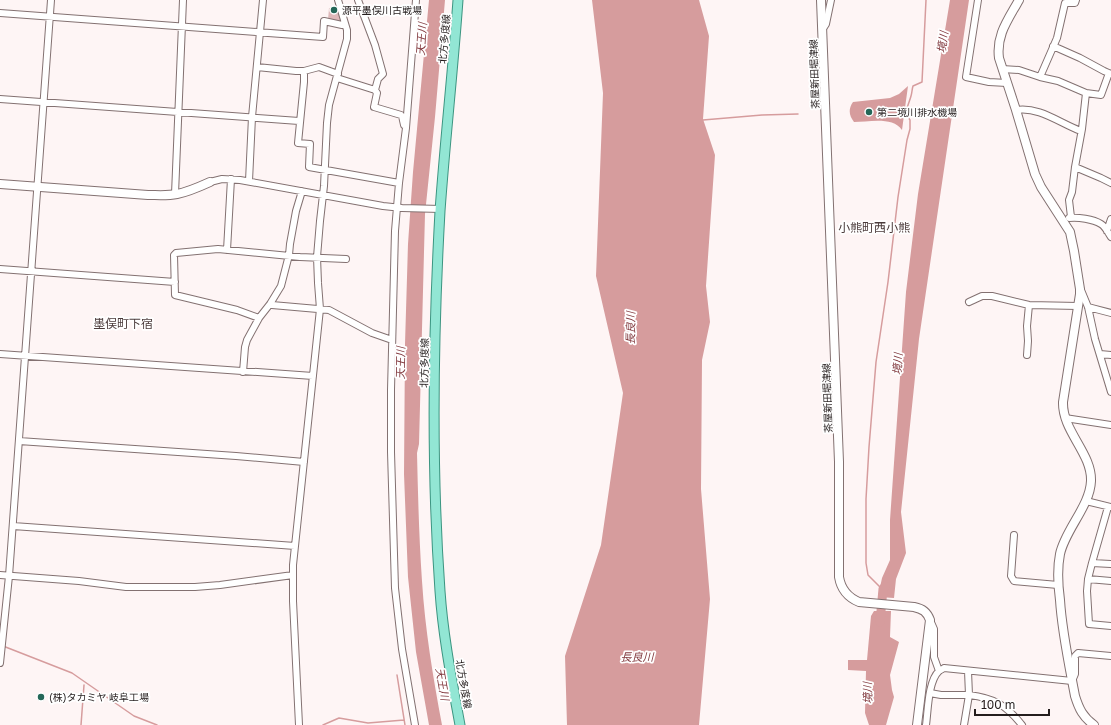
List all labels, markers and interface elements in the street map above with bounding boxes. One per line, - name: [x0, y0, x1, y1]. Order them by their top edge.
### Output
- place label: 源平墨俣川古戦場: [342, 4, 422, 16]
- marker: 源平墨俣川古戦場: [329, 5, 339, 15]
- street label: 北方多度線: [436, 14, 452, 64]
- water label: 天王川: [413, 21, 429, 56]
- water label: 境川: [934, 29, 950, 54]
- street label: 茶屋新田堀津線: [807, 39, 821, 109]
- place label: 第二境川排水機場: [877, 106, 957, 118]
- marker: 第二境川排水機場: [864, 107, 874, 117]
- district label: 小熊町西小熊: [838, 220, 910, 235]
- water label: 長良川: [623, 310, 637, 345]
- district label: 墨俣町下宿: [93, 316, 153, 331]
- street label: 北方多度線: [418, 338, 430, 388]
- water label: 天王川: [393, 345, 407, 380]
- water label: 境川: [890, 352, 904, 375]
- street label: 茶屋新田堀津線: [820, 363, 834, 433]
- water label: 長良川: [621, 650, 654, 663]
- street label: 北方多度線: [454, 658, 474, 710]
- water label: 天王川: [434, 667, 452, 702]
- water label: 境川: [860, 681, 874, 704]
- place label: (株)タカミヤ 岐阜工場: [49, 691, 149, 703]
- scale bar: [975, 691, 1049, 717]
- marker: (株)タカミヤ 岐阜工場: [36, 692, 46, 702]
- text: 100 m: [981, 697, 1015, 712]

